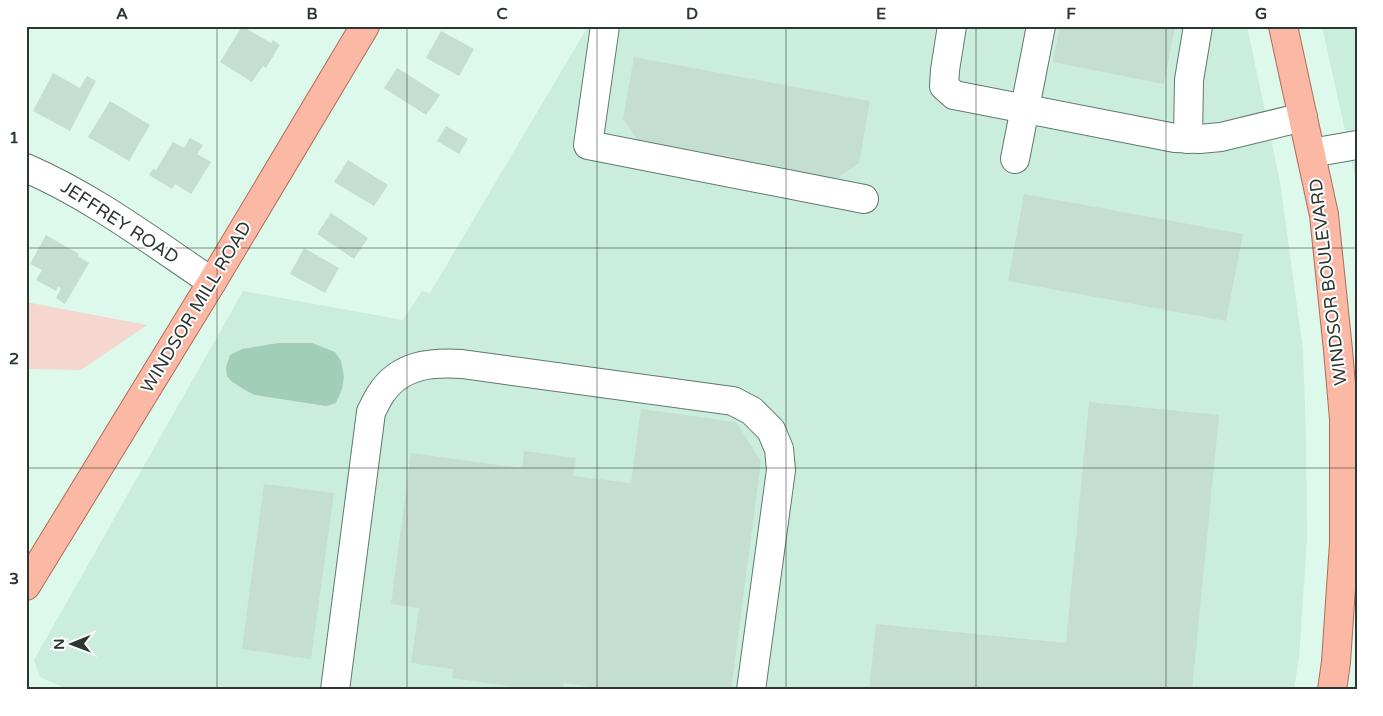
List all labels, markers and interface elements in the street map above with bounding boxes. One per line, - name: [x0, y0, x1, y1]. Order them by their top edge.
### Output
- text: A: [116, 4, 128, 24]
- text: B: [306, 4, 318, 24]
- text: C: [496, 4, 508, 24]
- text: D: [686, 4, 698, 24]
- text: E: [876, 4, 886, 24]
- text: F: [1066, 4, 1076, 24]
- text: G: [1255, 4, 1267, 24]
- text: 1: [9, 128, 19, 148]
- street label: JEFFREY ROAD: [57, 176, 183, 268]
- street label: WINDSOR BOULEVARD: [1304, 177, 1352, 387]
- street label: WINDSOR MILL ROAD: [136, 217, 256, 397]
- text: 2: [9, 349, 19, 369]
- text: 3: [9, 569, 19, 589]
- north arrow: [48, 618, 98, 668]
- text: N: [51, 638, 68, 650]

